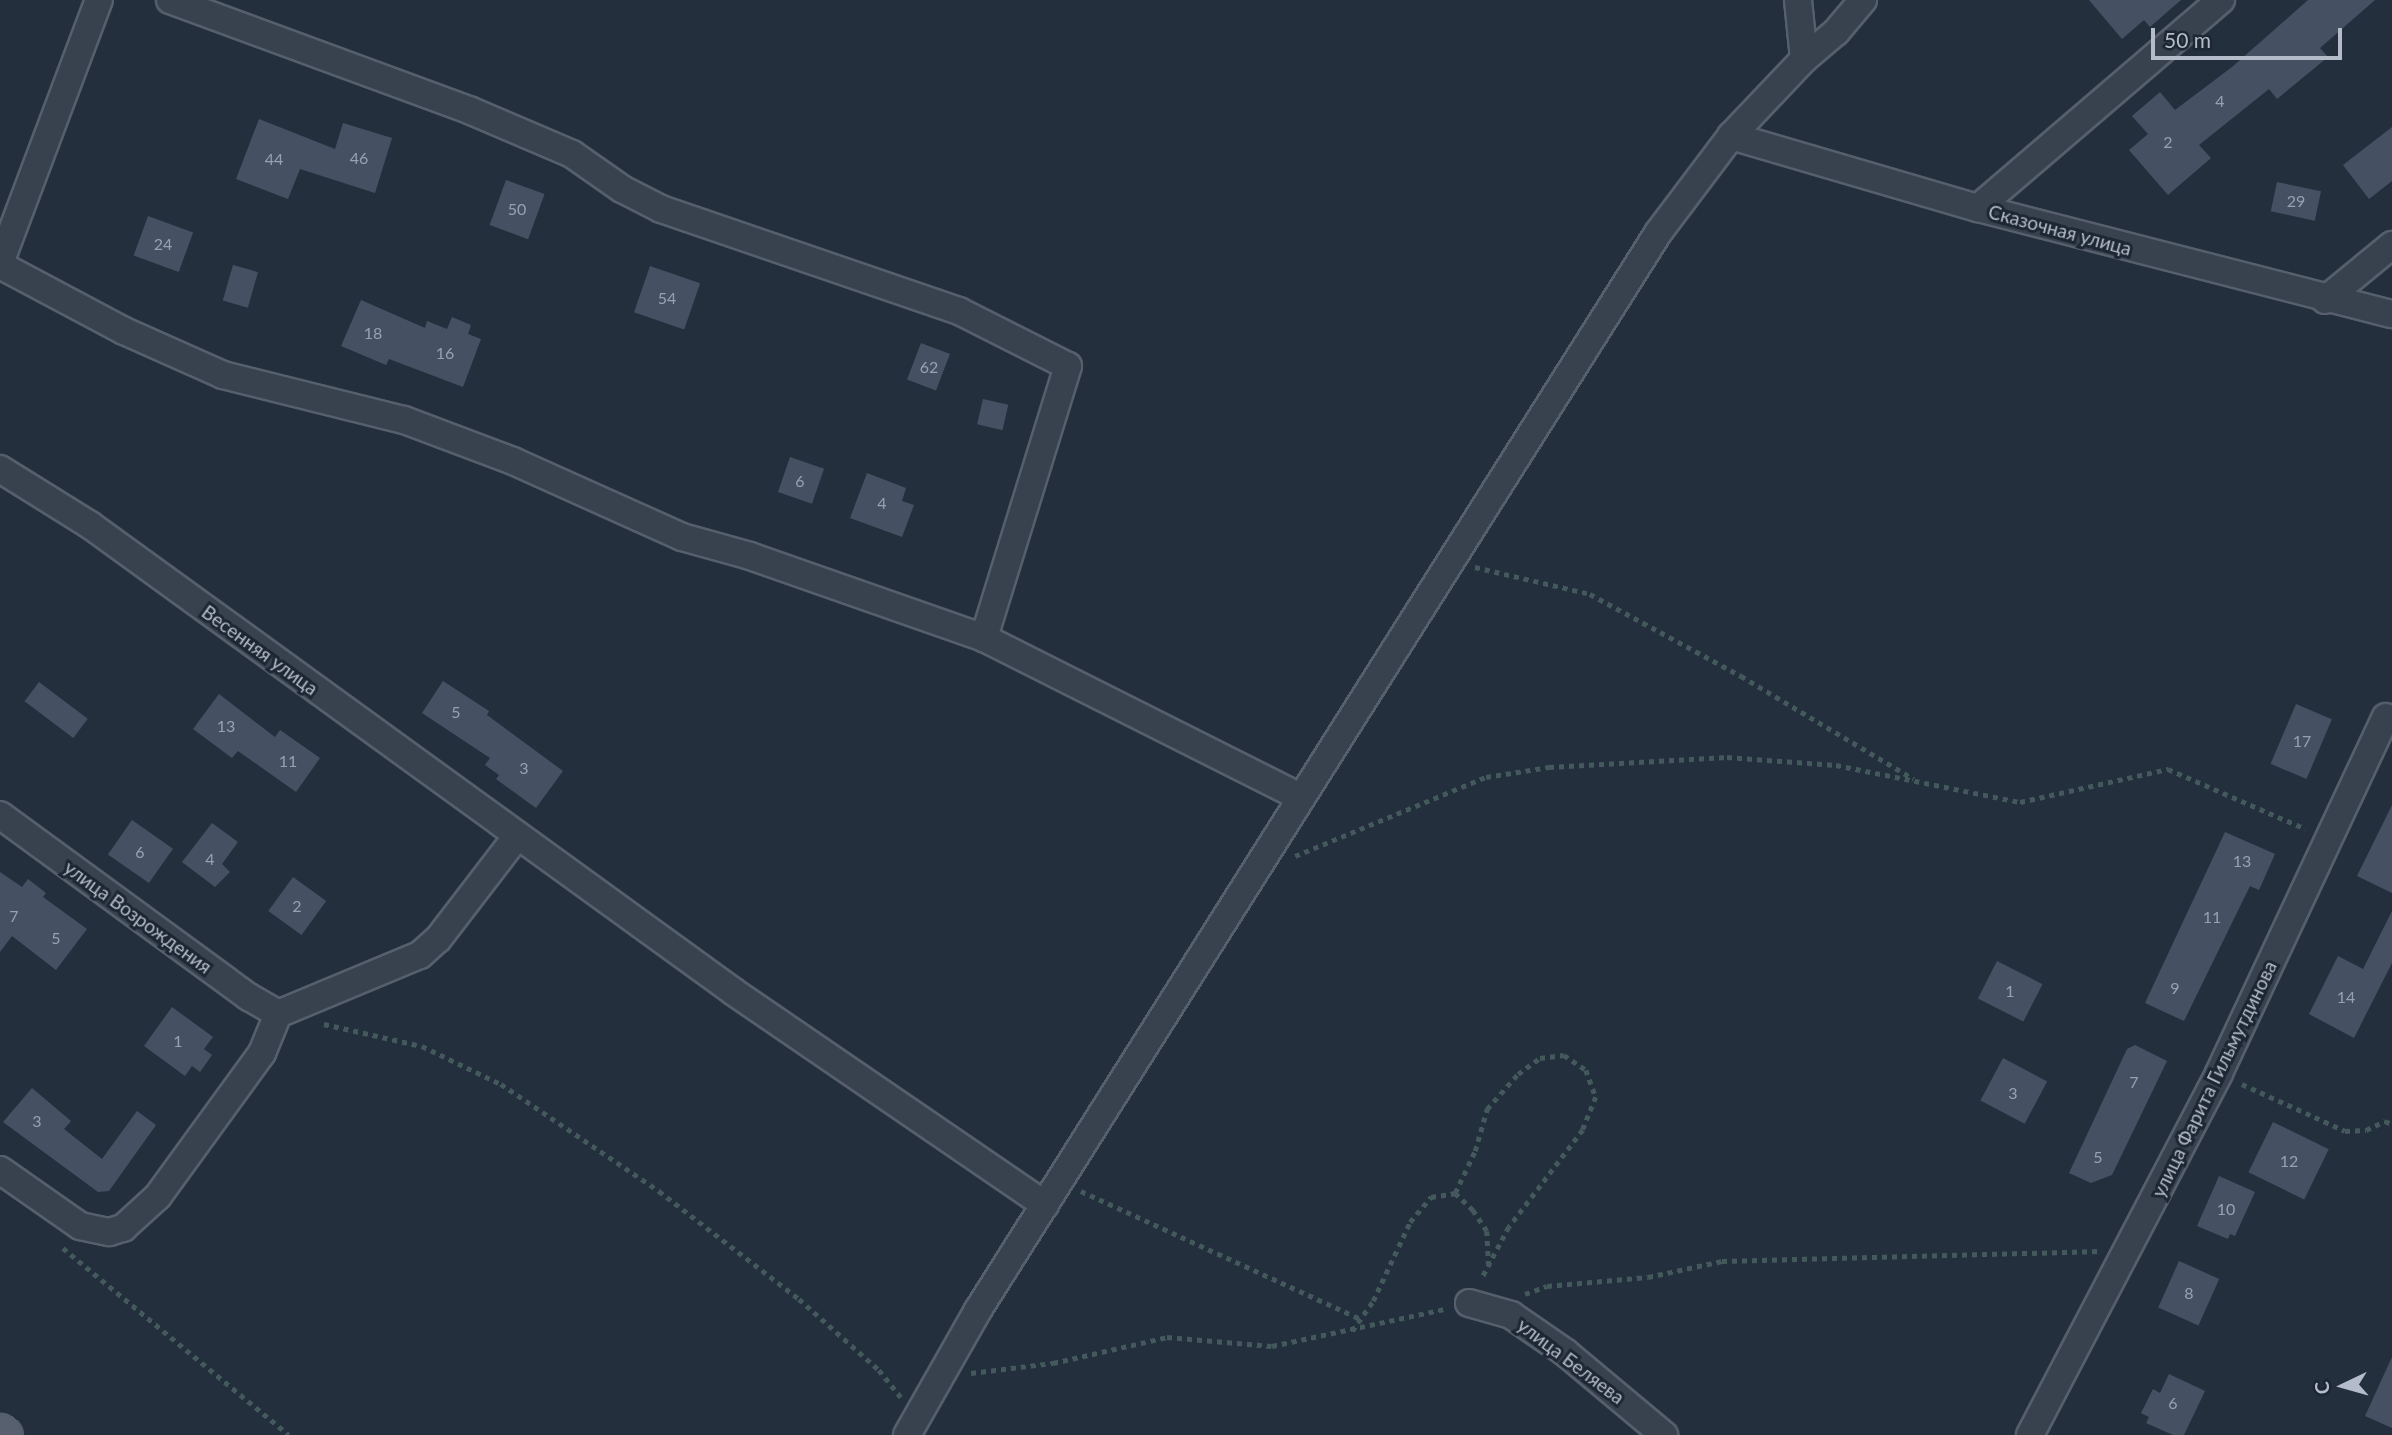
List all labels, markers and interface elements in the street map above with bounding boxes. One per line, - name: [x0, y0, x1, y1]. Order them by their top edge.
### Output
- scale bar: [2154, 14, 2345, 58]
- text: 50 m: [2164, 27, 2211, 52]
- house number: 4: [2215, 91, 2225, 111]
- house number: 2: [2163, 132, 2173, 152]
- house number: 46: [350, 148, 368, 168]
- house number: 44: [265, 149, 283, 169]
- house number: 29: [2287, 191, 2305, 211]
- house number: 50: [508, 199, 526, 219]
- street label: Сказочная улица: [1986, 200, 2134, 260]
- house number: 24: [154, 234, 172, 254]
- house number: 54: [658, 288, 676, 308]
- house number: 18: [364, 323, 382, 343]
- house number: 16: [436, 343, 454, 363]
- house number: 62: [920, 357, 938, 377]
- house number: 6: [795, 471, 805, 491]
- house number: 4: [877, 493, 887, 513]
- street label: Весенняя улица: [197, 600, 323, 700]
- house number: 5: [451, 702, 461, 722]
- house number: 13: [217, 716, 235, 736]
- house number: 17: [2293, 731, 2311, 751]
- house number: 11: [279, 751, 297, 771]
- house number: 3: [519, 758, 529, 778]
- house number: 6: [135, 842, 145, 862]
- house number: 4: [205, 849, 215, 869]
- house number: 13: [2233, 851, 2251, 871]
- street label: улица Возрождения: [60, 856, 216, 978]
- house number: 2: [292, 896, 302, 916]
- house number: 7: [9, 906, 19, 926]
- house number: 11: [2203, 907, 2221, 927]
- house number: 5: [51, 928, 61, 948]
- street label: улица Фарита Гильмутдинова: [2147, 957, 2281, 1201]
- house number: 9: [2170, 978, 2180, 998]
- house number: 1: [2005, 981, 2015, 1001]
- house number: 14: [2337, 987, 2355, 1007]
- house number: 1: [173, 1031, 183, 1051]
- house number: 7: [2129, 1072, 2139, 1092]
- house number: 3: [2008, 1083, 2018, 1103]
- house number: 3: [32, 1111, 42, 1131]
- house number: 5: [2093, 1147, 2103, 1167]
- house number: 12: [2280, 1151, 2298, 1171]
- house number: 10: [2217, 1199, 2235, 1219]
- house number: 8: [2184, 1283, 2194, 1303]
- street label: улица Беляева: [1513, 1313, 1629, 1409]
- north arrow: [2308, 1351, 2378, 1421]
- text: С: [2310, 1381, 2334, 1395]
- house number: 6: [2168, 1393, 2178, 1413]

